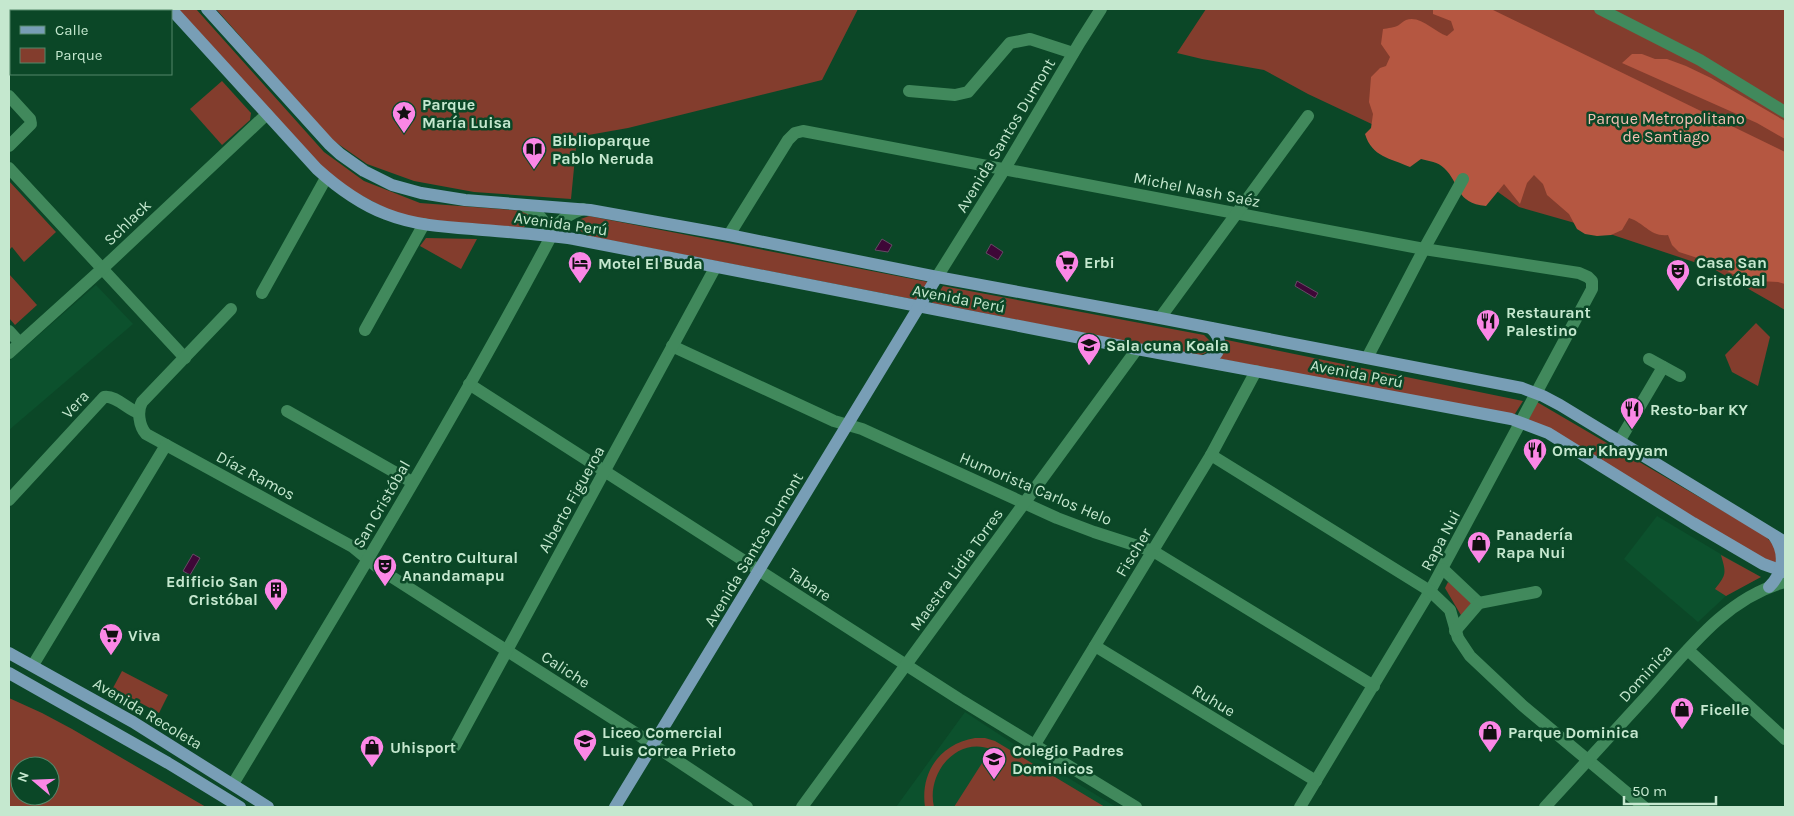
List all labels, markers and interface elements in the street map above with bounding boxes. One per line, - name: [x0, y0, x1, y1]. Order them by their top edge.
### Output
- legend: [10, 10, 172, 75]
- text: Calle: [55, 21, 89, 39]
- text: Parque: [55, 46, 103, 64]
- street label: Avenida Santos Dumont: [952, 55, 1059, 216]
- place label: Parque María Luisa: [422, 95, 511, 132]
- place icon: Parque María Luisa: [391, 100, 417, 134]
- park label: Parque Metropolitano de Santiago: [1587, 109, 1745, 146]
- place label: Biblioparque Pablo Neruda: [552, 131, 654, 168]
- library icon: Biblioparque Pablo Neruda: [521, 136, 547, 170]
- street label: Michel Nash Saéz: [1132, 168, 1262, 211]
- street label: Schlack: [100, 195, 155, 249]
- street label: Avenida Perú: [513, 208, 609, 239]
- supermarket icon: Erbi: [1054, 249, 1080, 283]
- hotel icon: Motel El Buda: [567, 250, 593, 284]
- place label: Erbi: [1084, 253, 1115, 272]
- place label: Casa San Cristóbal: [1696, 253, 1767, 290]
- place label: Motel El Buda: [598, 254, 703, 273]
- theatre icon: Casa San Cristóbal: [1665, 258, 1691, 292]
- street label: Avenida Perú: [911, 280, 1007, 317]
- place label: Restaurant Palestino: [1506, 303, 1591, 340]
- restaurant icon: Restaurant Palestino: [1475, 308, 1501, 342]
- school or university icon: Sala cuna Koala: [1076, 332, 1102, 366]
- place label: Sala cuna Koala: [1106, 336, 1229, 355]
- street label: Avenida Perú: [1309, 355, 1405, 392]
- street label: Vera: [58, 386, 93, 422]
- restaurant icon: Resto-bar KY: [1619, 396, 1645, 430]
- place label: Resto-bar KY: [1650, 400, 1749, 419]
- restaurant icon: Omar Khayyam: [1522, 437, 1548, 471]
- place label: Omar Khayyam: [1552, 441, 1668, 460]
- street label: Alberto Figueroa: [534, 443, 609, 556]
- street label: Díaz Ramos: [213, 447, 298, 504]
- street label: Humorista Carlos Helo: [957, 448, 1115, 529]
- street label: San Cristóbal: [349, 457, 414, 552]
- street label: Avenida Santos Dumont: [700, 469, 807, 630]
- street label: Maestra Lidia Torres: [906, 505, 1007, 634]
- street label: Rapa Nui: [1417, 507, 1464, 574]
- street label: Fischer: [1112, 524, 1155, 580]
- place label: Panadería Rapa Nui: [1496, 525, 1573, 562]
- shop icon: Panadería Rapa Nui: [1466, 530, 1492, 564]
- place label: Centro Cultural Anandamapu: [402, 548, 518, 585]
- theatre icon: Centro Cultural Anandamapu: [372, 553, 398, 587]
- street label: Tabare: [785, 563, 835, 605]
- place label: Edificio San Cristóbal: [166, 572, 258, 609]
- building icon: Edificio San Cristóbal: [263, 577, 289, 611]
- supermarket icon: Viva: [98, 622, 124, 656]
- place label: Viva: [128, 626, 161, 645]
- street label: Dominica: [1615, 641, 1676, 706]
- street label: Caliche: [538, 647, 594, 692]
- street label: Avenida Recoleta: [90, 673, 206, 754]
- street label: Ruhue: [1189, 680, 1239, 721]
- shop icon: Ficelle: [1669, 696, 1695, 730]
- place label: Ficelle: [1700, 700, 1749, 719]
- shop icon: Parque Dominica: [1477, 719, 1503, 753]
- place label: Liceo Comercial Luis Correa Prieto: [602, 723, 736, 760]
- place label: Parque Dominica: [1508, 723, 1639, 742]
- school or university icon: Liceo Comercial Luis Correa Prieto: [572, 728, 598, 762]
- shop icon: Uhisport: [359, 734, 385, 768]
- place label: Uhisport: [390, 738, 456, 757]
- place label: Colegio Padres Dominicos: [1012, 741, 1124, 778]
- school or university icon: Colegio Padres Dominicos: [981, 746, 1007, 780]
- north arrow: [10, 756, 60, 806]
- text: N: [14, 769, 33, 784]
- scale bar: [1624, 774, 1716, 806]
- text: 50 m: [1632, 782, 1667, 800]

